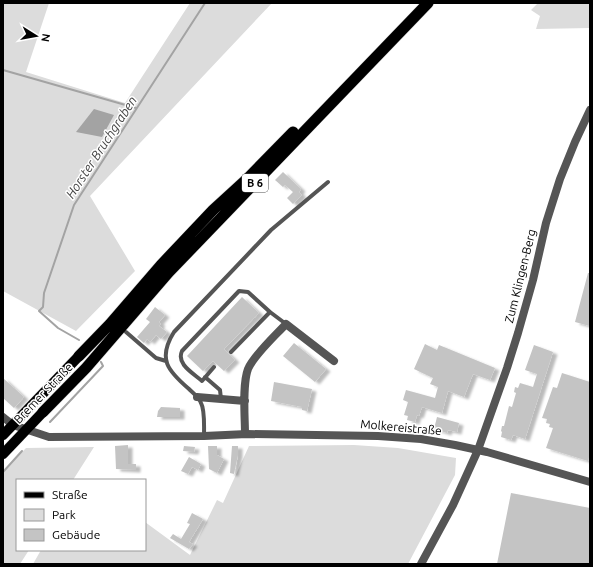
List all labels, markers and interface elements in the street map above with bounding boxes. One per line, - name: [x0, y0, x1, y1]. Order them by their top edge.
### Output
- north arrow: [16, 16, 56, 56]
- text: N: [39, 33, 52, 43]
- water label: Horster Bruchgraben: [63, 93, 139, 201]
- road number: B 6: [242, 174, 268, 192]
- street label: Zum Klingen-Berg: [502, 228, 538, 324]
- street label: Bremer Straße: [11, 360, 75, 426]
- street label: Molkereistraße: [360, 417, 442, 437]
- legend: [16, 479, 146, 551]
- text: Straße: [52, 488, 88, 501]
- text: Park: [52, 508, 76, 521]
- text: Gebäude: [52, 528, 100, 541]

